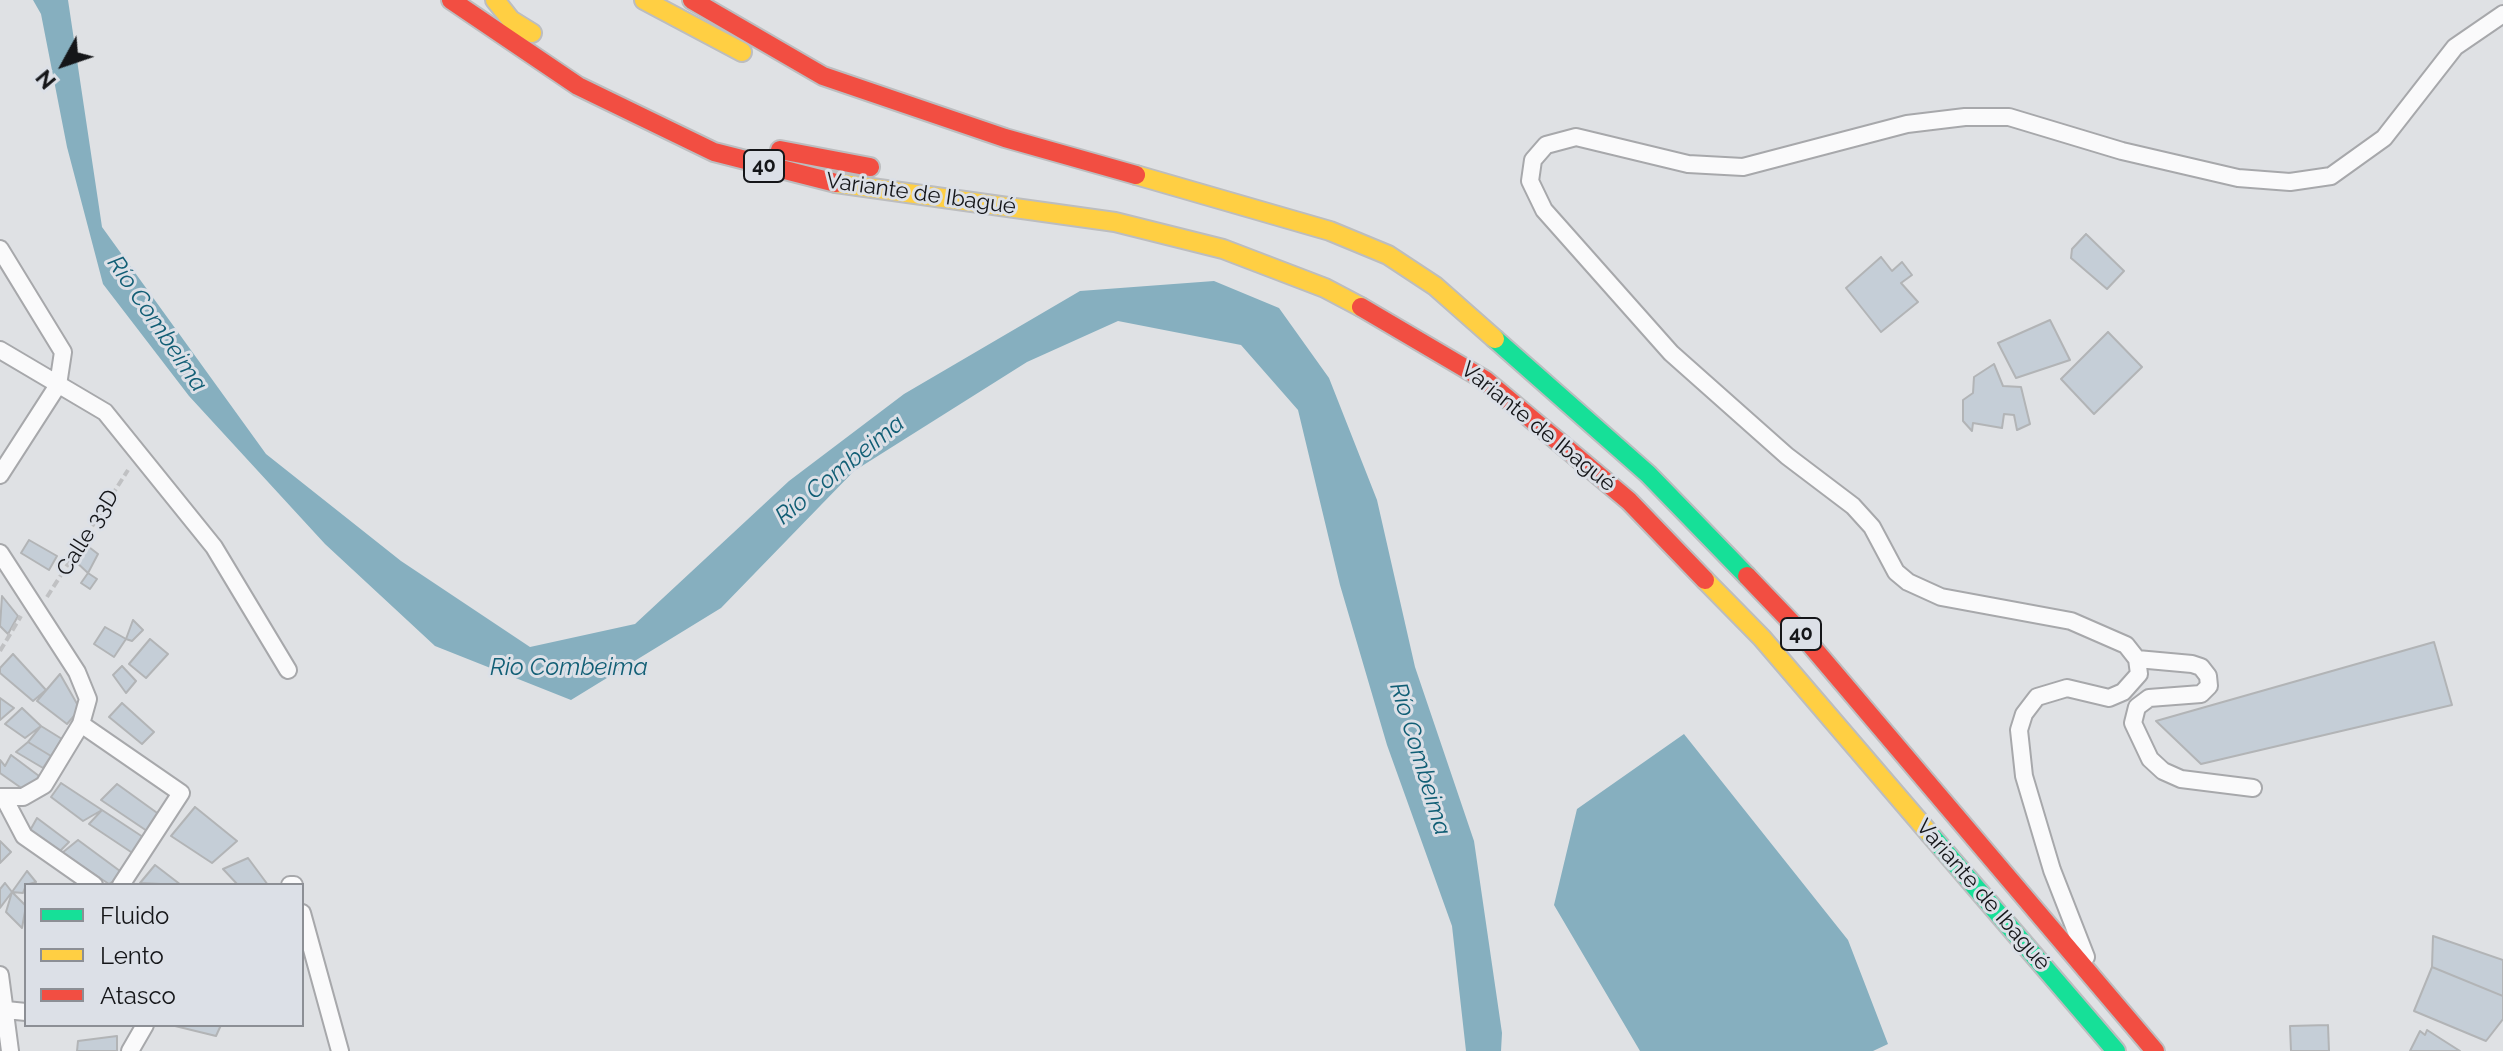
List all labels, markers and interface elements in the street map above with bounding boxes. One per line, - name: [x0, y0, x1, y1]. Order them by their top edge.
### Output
- north arrow: [24, 24, 104, 104]
- text: N: [30, 65, 61, 94]
- road number: 40: [744, 150, 784, 182]
- street label: Variante de Ibagué: [824, 168, 1018, 220]
- water label: Río Combeima: [101, 250, 213, 398]
- street label: Variante de Ibagué: [1455, 356, 1621, 498]
- water label: Río Combeima: [770, 409, 910, 531]
- street label: Calle 33D: [51, 485, 125, 581]
- road number: 40: [1781, 618, 1821, 650]
- water label: Rio Combeima: [490, 654, 648, 682]
- water label: Río Combeima: [1383, 679, 1457, 839]
- street label: Variante de Ibagué: [1910, 814, 2056, 976]
- legend: [24, 883, 304, 1027]
- text: Fluido: [100, 901, 169, 930]
- text: Lento: [100, 941, 164, 970]
- text: Atasco: [100, 981, 176, 1010]

